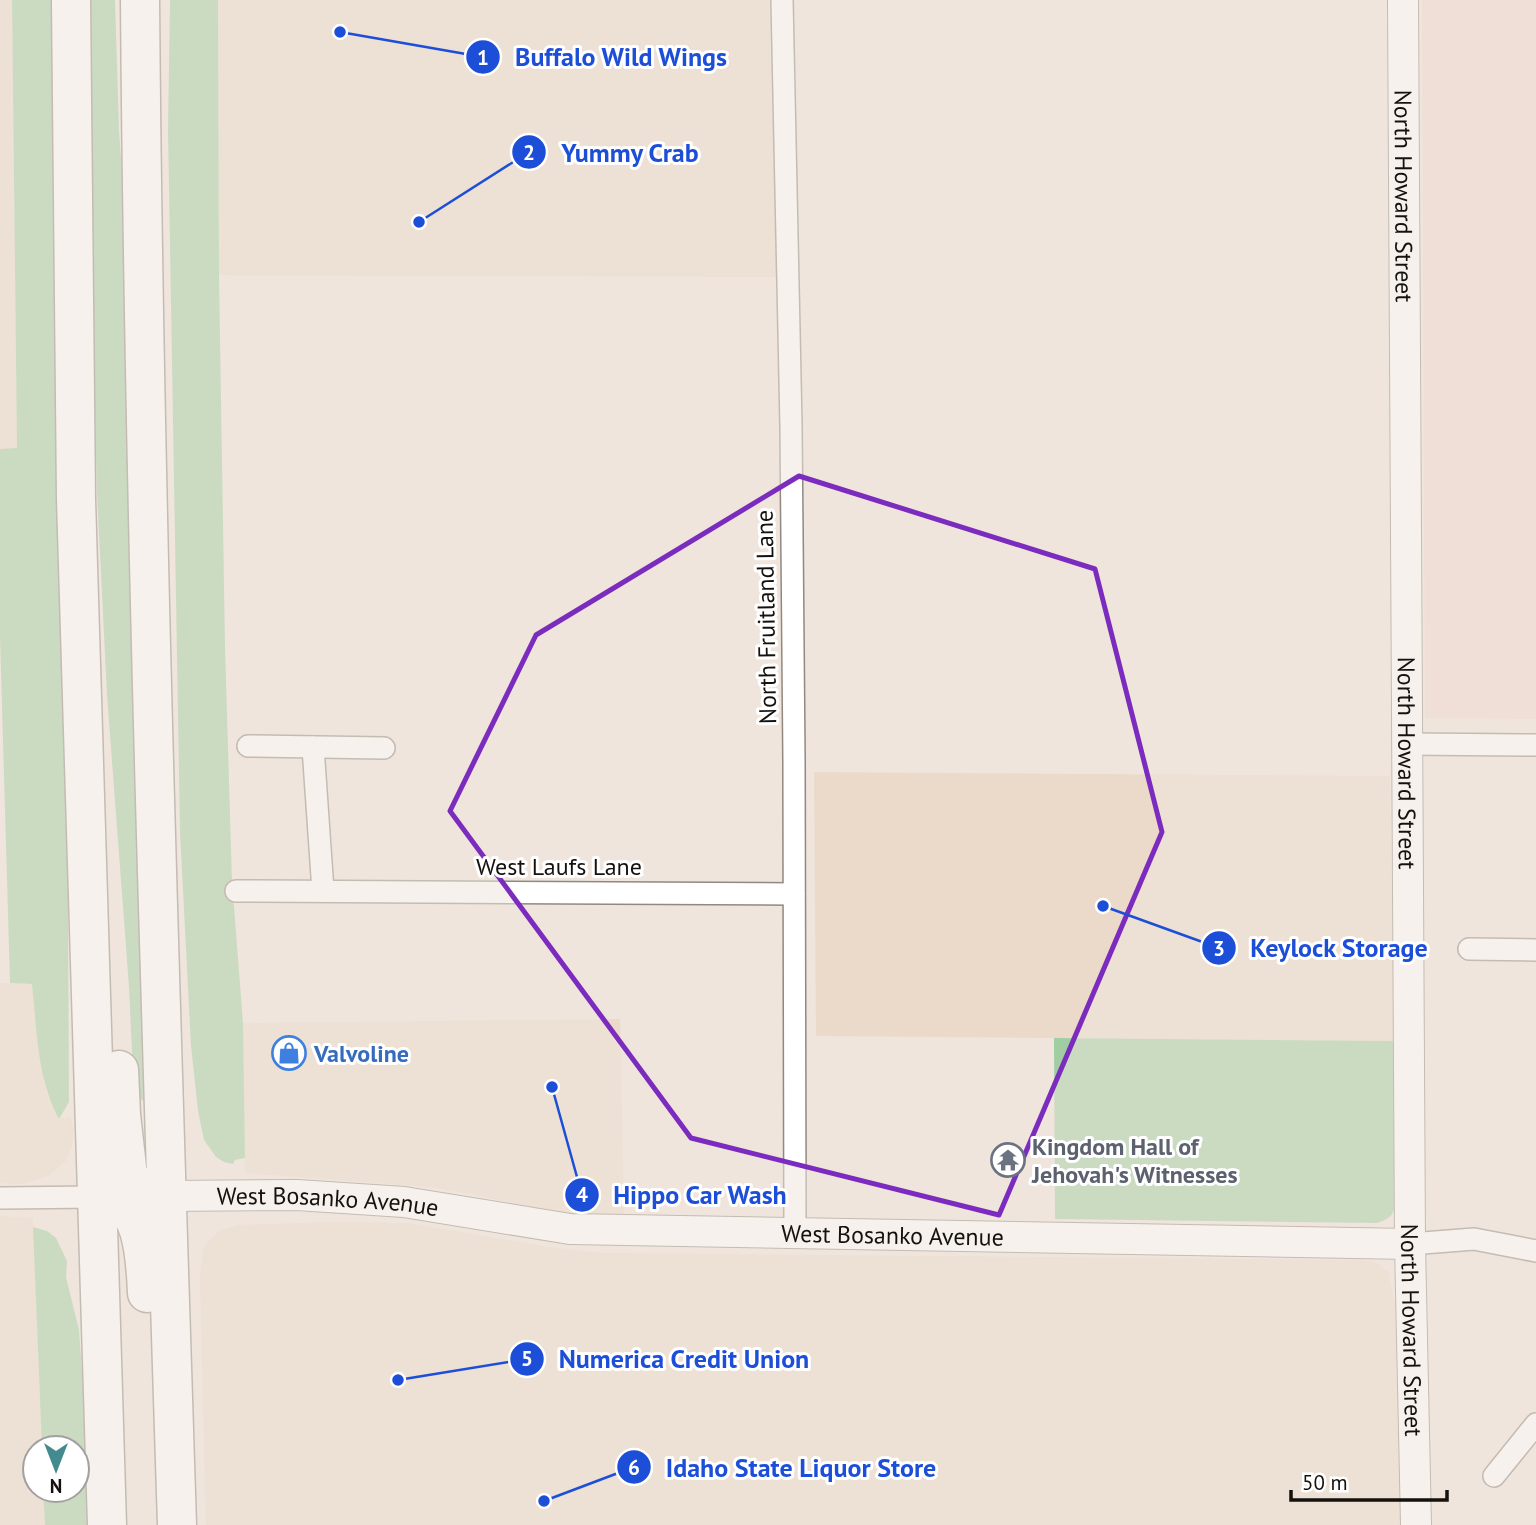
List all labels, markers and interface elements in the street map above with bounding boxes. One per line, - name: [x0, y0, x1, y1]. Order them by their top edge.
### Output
- callout: Buffalo Wild Wings: [465, 34, 742, 81]
- text: Buffalo Wild Wings: [515, 40, 727, 73]
- text: 1: [477, 44, 489, 71]
- street label: North Howard Street: [1388, 90, 1420, 302]
- callout: Yummy Crab: [511, 129, 713, 176]
- text: Yummy Crab: [560, 136, 699, 169]
- text: 2: [523, 139, 535, 166]
- street label: North Fruitland Lane: [749, 510, 783, 724]
- street label: North Howard Street: [1391, 657, 1423, 869]
- street label: West Laufs Lane: [476, 851, 642, 882]
- callout: Keylock Storage: [1201, 925, 1442, 972]
- text: Keylock Storage: [1250, 931, 1428, 964]
- text: 3: [1213, 935, 1225, 962]
- shop icon: Valvoline: [270, 1034, 308, 1072]
- place label: Valvoline: [313, 1038, 409, 1069]
- place label: Kingdom Hall of Jehovah's Witnesses: [1031, 1131, 1238, 1190]
- temple icon: Kingdom Hall of Jehovah's Witnesses: [989, 1141, 1027, 1179]
- callout: Hippo Car Wash: [564, 1171, 802, 1218]
- text: Hippo Car Wash: [613, 1178, 787, 1211]
- street label: West Bosanko Avenue: [217, 1179, 441, 1223]
- text: 4: [576, 1181, 588, 1208]
- street label: West Bosanko Avenue: [781, 1217, 1004, 1252]
- street label: North Howard Street: [1394, 1224, 1430, 1437]
- callout: Numerica Credit Union: [509, 1335, 823, 1382]
- text: Numerica Credit Union: [559, 1342, 809, 1375]
- text: 5: [521, 1345, 533, 1372]
- north arrow: [21, 1434, 91, 1504]
- callout: Idaho State Liquor Store: [616, 1444, 950, 1491]
- text: Idaho State Liquor Store: [666, 1451, 936, 1484]
- text: 6: [628, 1454, 640, 1481]
- scale bar: [1291, 1458, 1447, 1502]
- text: 50 m: [1302, 1469, 1348, 1496]
- text: N: [50, 1474, 62, 1498]

